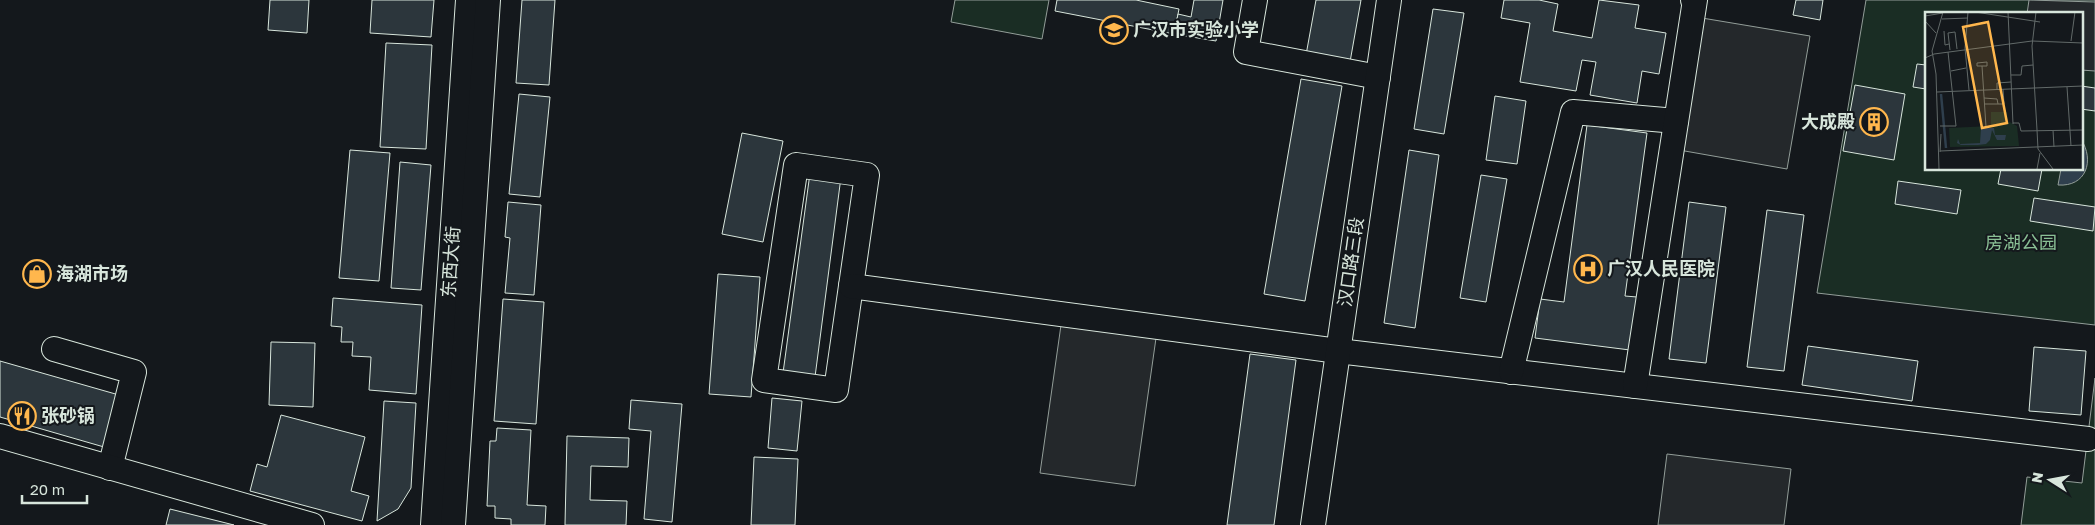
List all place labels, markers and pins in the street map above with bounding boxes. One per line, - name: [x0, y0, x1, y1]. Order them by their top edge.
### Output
- school or university icon: 广汉市实验小学: [1099, 15, 1129, 45]
- place label: 广汉市实验小学: [1133, 18, 1259, 40]
- building icon: 大成殿: [1859, 107, 1889, 137]
- place label: 大成殿: [1801, 110, 1855, 132]
- hospital icon: 广汉人民医院: [1573, 254, 1603, 284]
- place label: 广汉人民医院: [1607, 257, 1715, 279]
- shop icon: 海湖市场: [22, 259, 52, 289]
- place label: 海湖市场: [56, 262, 128, 284]
- restaurant icon: 张砂锅: [7, 401, 37, 431]
- place label: 张砂锅: [41, 404, 95, 426]

